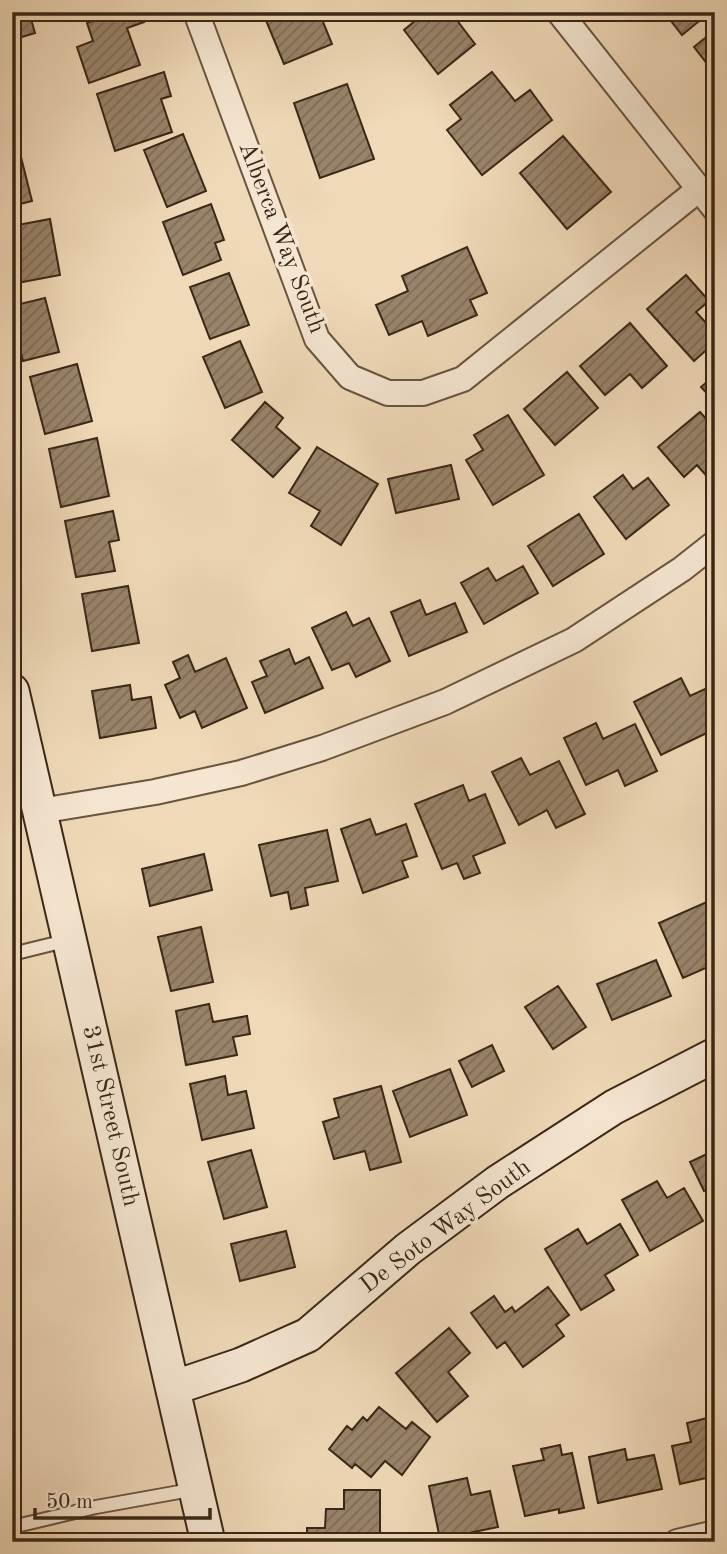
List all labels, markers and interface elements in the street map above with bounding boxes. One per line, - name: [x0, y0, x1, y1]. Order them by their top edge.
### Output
- street label: Alberca Way South: [233, 139, 329, 337]
- street label: 31st Street South: [78, 1023, 142, 1209]
- street label: De Soto Way South: [357, 1155, 535, 1299]
- scale bar: [35, 1477, 210, 1521]
- text: 50 m: [46, 1492, 93, 1513]

